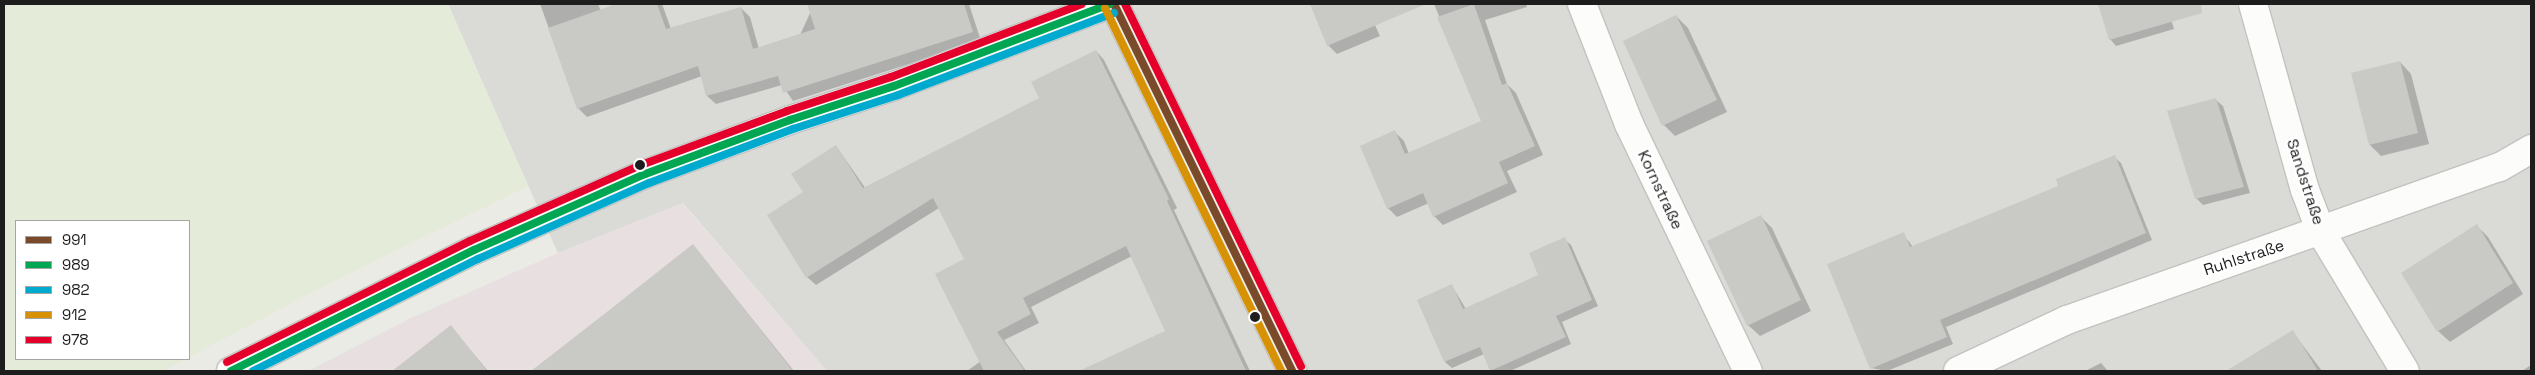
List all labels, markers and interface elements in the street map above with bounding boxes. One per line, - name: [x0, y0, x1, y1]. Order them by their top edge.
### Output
- street label: Sandstraße: [2282, 137, 2328, 227]
- street label: Kornstraße: [1633, 147, 1687, 233]
- unlabelled marker: [635, 160, 645, 170]
- legend: [15, 220, 190, 360]
- text: 991: [62, 230, 87, 249]
- street label: Ruhlstraße: [2201, 236, 2287, 280]
- text: 989: [62, 255, 90, 274]
- text: 982: [62, 280, 90, 299]
- text: 912: [62, 305, 87, 324]
- unlabelled marker: [1250, 312, 1260, 322]
- text: 978: [62, 330, 89, 349]

